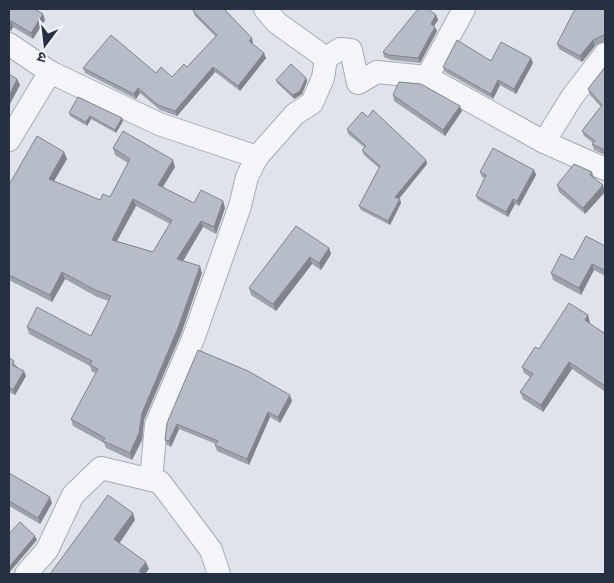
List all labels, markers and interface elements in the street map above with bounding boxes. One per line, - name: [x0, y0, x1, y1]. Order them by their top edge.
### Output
- north arrow: [20, 20, 70, 70]
- text: उ: [34, 48, 48, 68]

